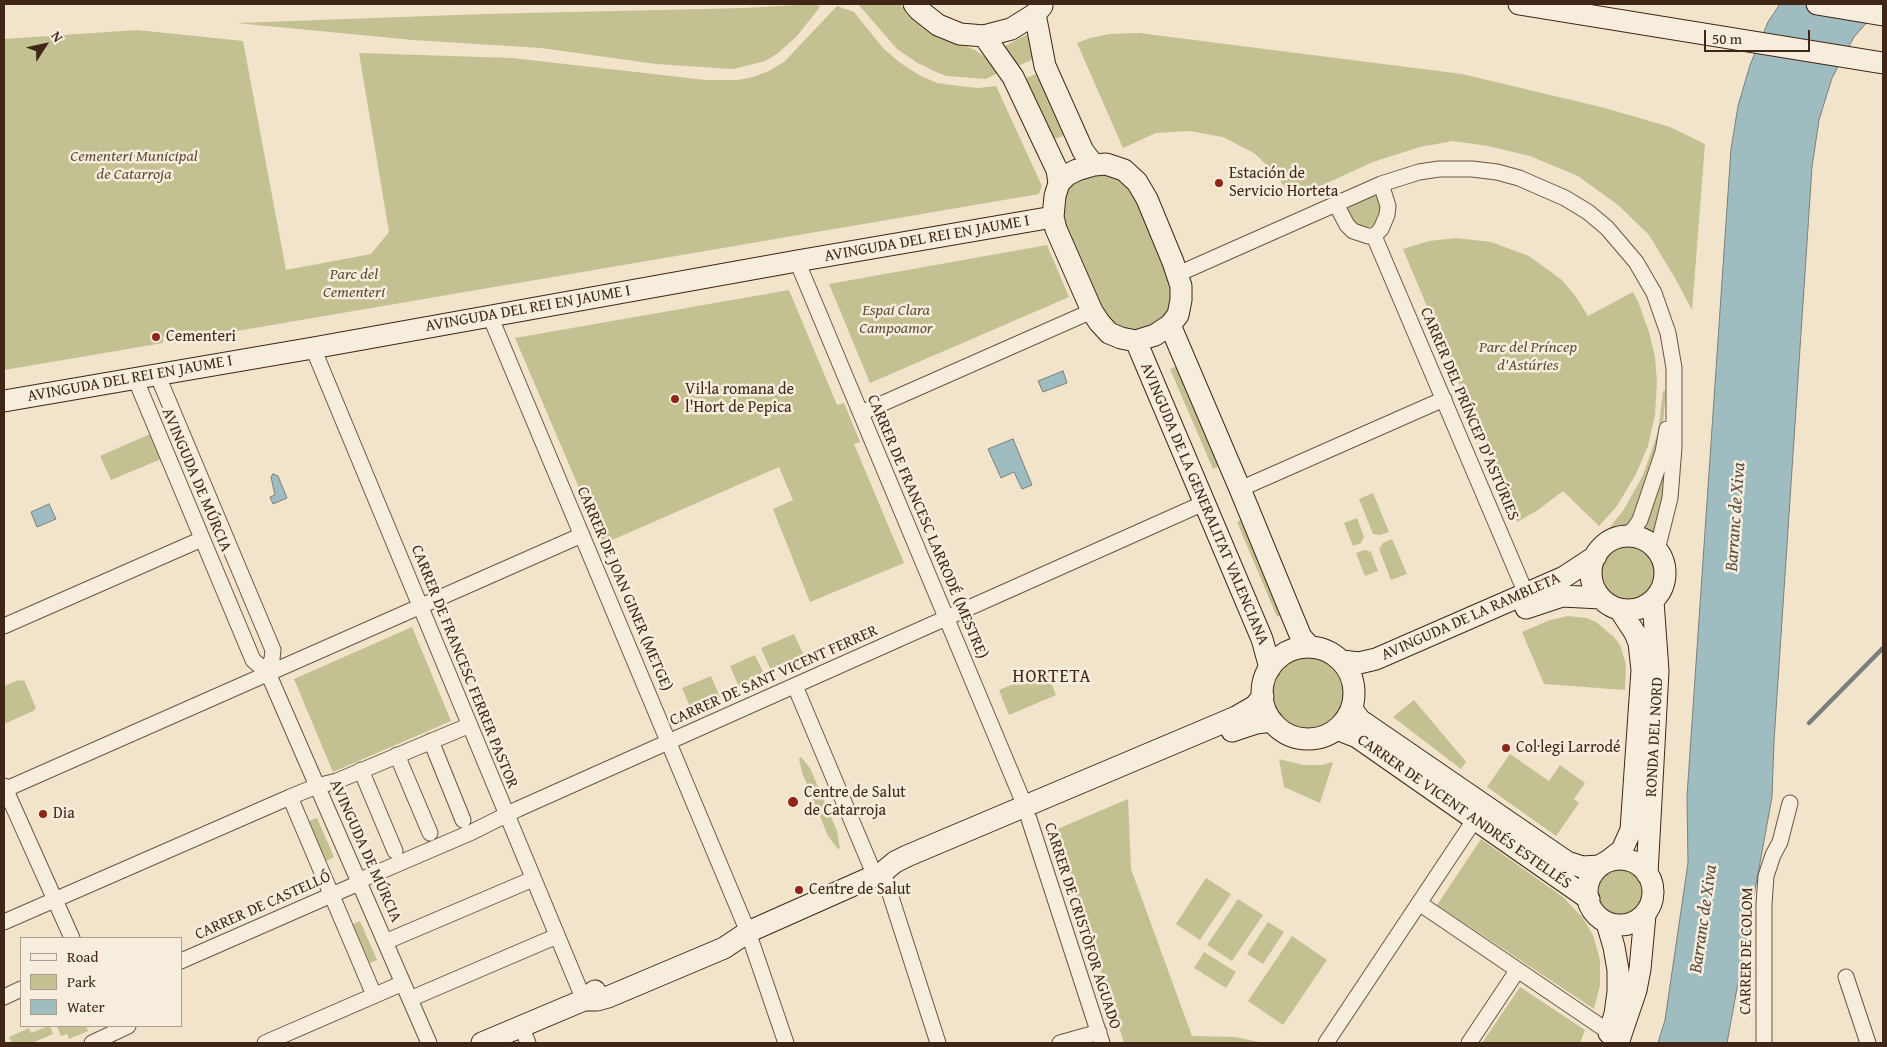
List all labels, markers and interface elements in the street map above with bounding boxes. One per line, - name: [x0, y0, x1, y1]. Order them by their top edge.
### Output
- north arrow: [20, 20, 70, 70]
- scale bar: [1707, 20, 1813, 52]
- text: N: [46, 27, 68, 46]
- text: 50 m: [1712, 28, 1742, 49]
- park label: Cementeri Municipal de Catarroja: [70, 147, 198, 185]
- place label: Estación de Servicio Horteta: [1229, 164, 1338, 202]
- marker: Estación de Servicio Horteta: [1213, 177, 1225, 189]
- street label: AVINGUDA DEL REI EN JAUME I: [823, 211, 1031, 267]
- park label: Parc del Cementeri: [323, 265, 385, 303]
- street label: AVINGUDA DEL REI EN JAUME I: [424, 281, 632, 337]
- park label: Espai Clara Campoamor: [859, 301, 933, 339]
- street label: CARRER DEL PRÍNCEP D'ASTÚRIES: [1415, 305, 1523, 523]
- place label: Cementeri: [166, 327, 236, 347]
- marker: Cementeri: [150, 331, 162, 343]
- park label: Parc del Príncep d'Astúries: [1479, 338, 1577, 376]
- street label: AVINGUDA DEL REI EN JAUME I: [26, 351, 234, 407]
- street label: AVINGUDA DE LA GENERALITAT VALENCIANA: [1136, 360, 1272, 648]
- place label: Vil·la romana de l'Hort de Pepica: [685, 380, 794, 418]
- street label: CARRER DE FRANCESC LARRODÉ (MESTRE): [862, 392, 992, 662]
- marker: Vil·la romana de l'Hort de Pepica: [669, 393, 681, 405]
- street label: AVINGUDA DE MÚRCIA: [157, 405, 235, 555]
- water label: Barranc de Xiva: [1721, 462, 1751, 572]
- street label: CARRER DE JOAN GINER (METGE): [572, 484, 676, 694]
- street label: CARRER DE FRANCESC FERRER PASTOR: [406, 543, 522, 791]
- street label: AVINGUDA DE LA RAMBLETA: [1379, 569, 1563, 665]
- street label: CARRER DE SANT VICENT FERRER: [667, 621, 881, 731]
- district label: HORTETA: [1012, 666, 1092, 688]
- street label: RONDA DEL NORD: [1642, 677, 1668, 797]
- street label: CARRER DE VICENT ANDRÉS ESTELLÉS: [1353, 731, 1575, 893]
- place label: Col·legi Larrodé: [1516, 738, 1620, 758]
- marker: Col·legi Larrodé: [1500, 742, 1512, 754]
- street label: AVINGUDA DE MÚRCIA: [325, 777, 405, 925]
- place label: Centre de Salut de Catarroja: [804, 783, 906, 821]
- marker: Centre de Salut de Catarroja: [786, 795, 800, 809]
- place label: Dia: [53, 804, 75, 824]
- marker: Dia: [37, 808, 49, 820]
- street label: CARRER DE CRISTÒFOR AGUADO: [1040, 820, 1124, 1032]
- water label: Barranc de Xiva: [1686, 863, 1722, 975]
- street label: CARRER DE CASTELLÓ: [192, 867, 334, 945]
- place label: Centre de Salut: [809, 880, 911, 900]
- marker: Centre de Salut: [793, 884, 805, 896]
- street label: CARRER DE COLOM: [1736, 887, 1758, 1015]
- legend: [20, 937, 182, 1027]
- text: Road: [67, 946, 98, 967]
- text: Park: [67, 971, 96, 992]
- text: Water: [67, 996, 105, 1017]

